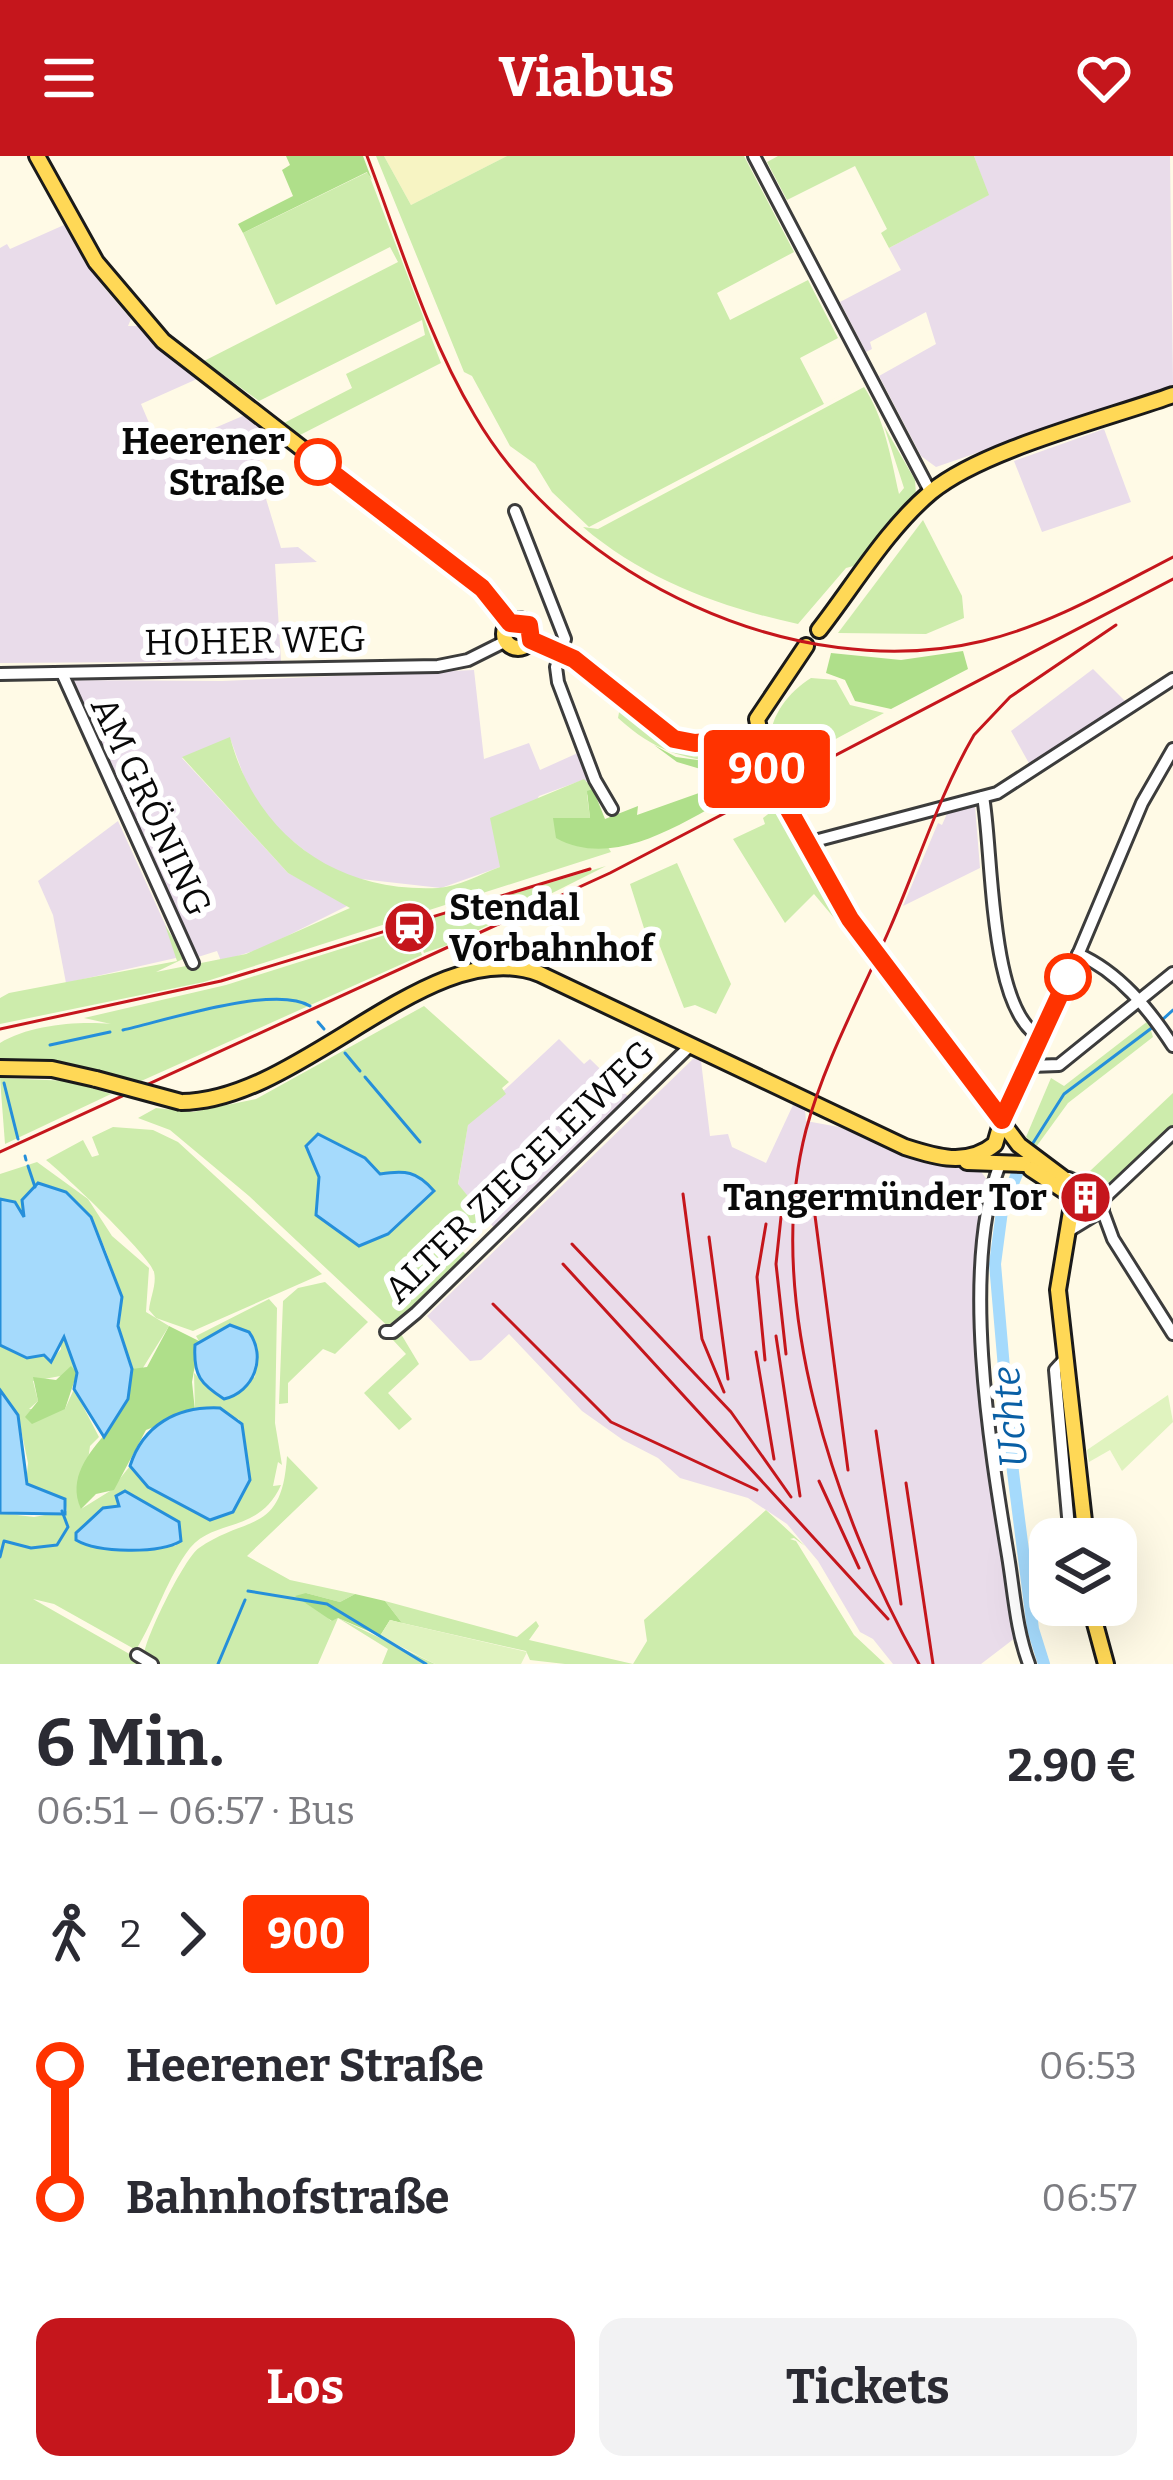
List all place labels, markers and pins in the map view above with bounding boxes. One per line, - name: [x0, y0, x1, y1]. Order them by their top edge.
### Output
- place label: Heerener Straße: [121, 420, 285, 505]
- marker: Heerener Straße: [296, 440, 340, 484]
- place label: Stendal Vorbahnhof: [449, 886, 656, 971]
- station icon: Stendal Vorbahnhof: [382, 900, 438, 956]
- unlabelled marker: [1046, 955, 1090, 999]
- building icon: Tangermünder Tor: [1058, 1169, 1114, 1225]
- place label: Tangermünder Tor: [723, 1176, 1047, 1220]

